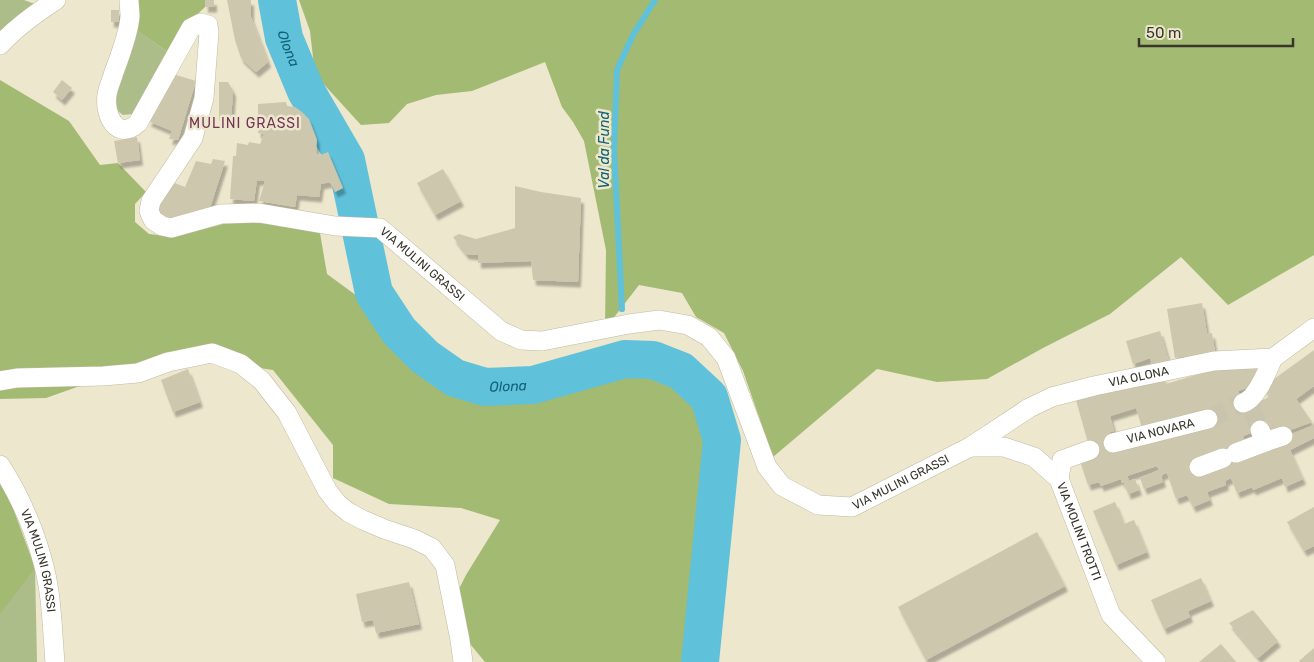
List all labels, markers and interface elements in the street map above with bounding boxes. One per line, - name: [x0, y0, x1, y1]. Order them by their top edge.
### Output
- scale bar: [1139, 15, 1293, 47]
- text: 50 m: [1146, 24, 1181, 42]
- water label: Olona: [274, 29, 303, 69]
- water label: Val da Fund: [596, 111, 613, 189]
- district label: MULINI GRASSI: [189, 115, 301, 132]
- street label: VIA MULINI GRASSI: [377, 224, 467, 304]
- street label: VIA OLONA: [1107, 364, 1170, 390]
- water label: Olona: [489, 377, 527, 396]
- street label: VIA NOVARA: [1125, 416, 1196, 446]
- street label: VIA MULINI GRASSI: [850, 452, 951, 513]
- street label: VIA MOLINI TROTTI: [1054, 480, 1104, 582]
- street label: VIA MULINI GRASSI: [18, 507, 58, 613]

